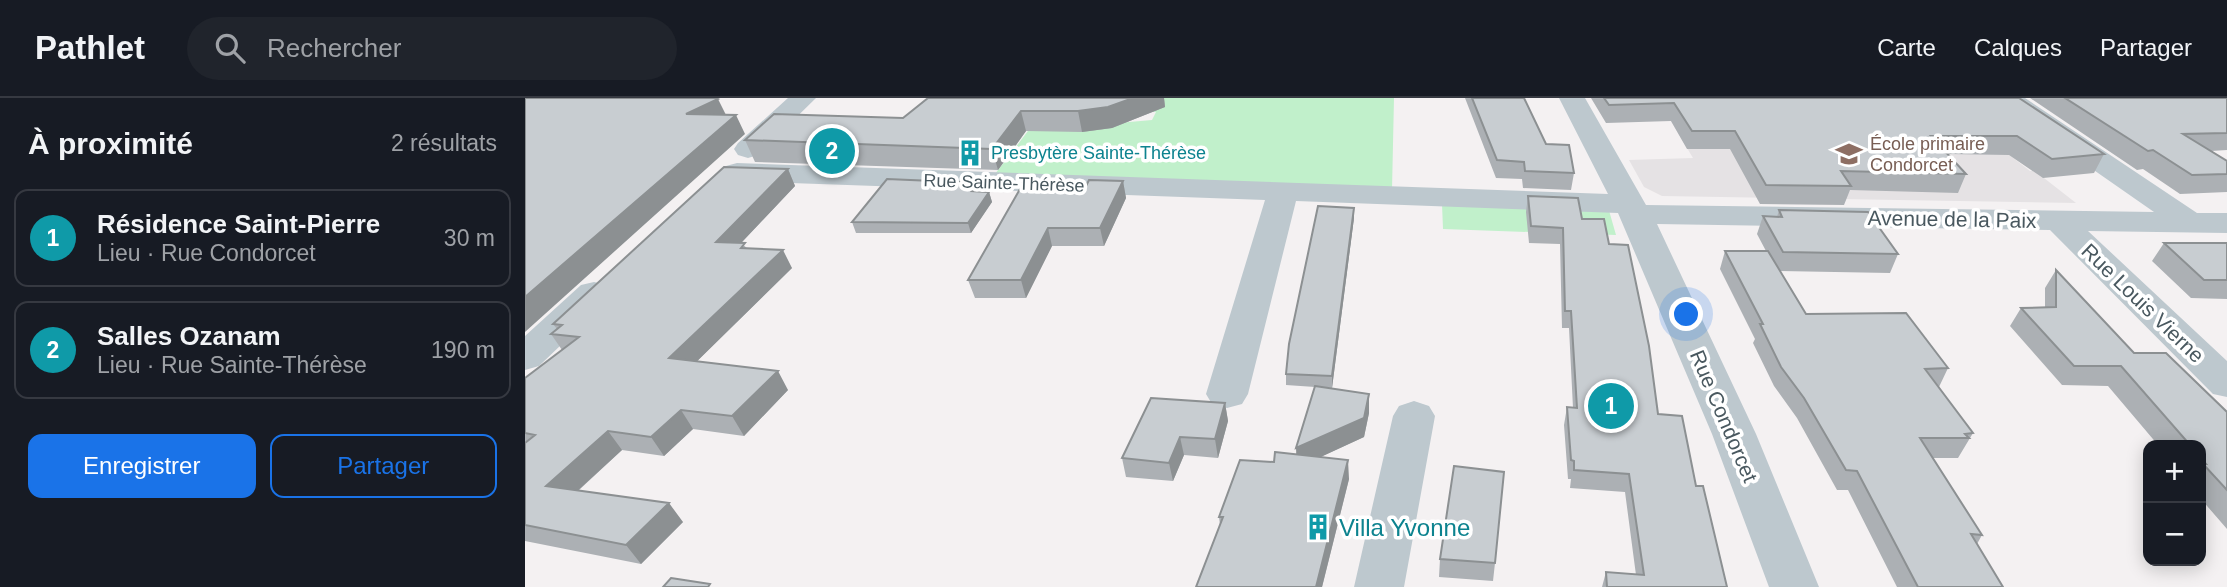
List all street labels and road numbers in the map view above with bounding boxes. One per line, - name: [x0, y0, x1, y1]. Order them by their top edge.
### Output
- street label: Rue Sainte-Thérèse: [923, 170, 1085, 196]
- street label: Avenue de la Paix: [1867, 206, 2037, 232]
- street label: Rue Louis Vierne: [2077, 239, 2209, 367]
- street label: Rue Condorcet: [1686, 346, 1762, 486]

